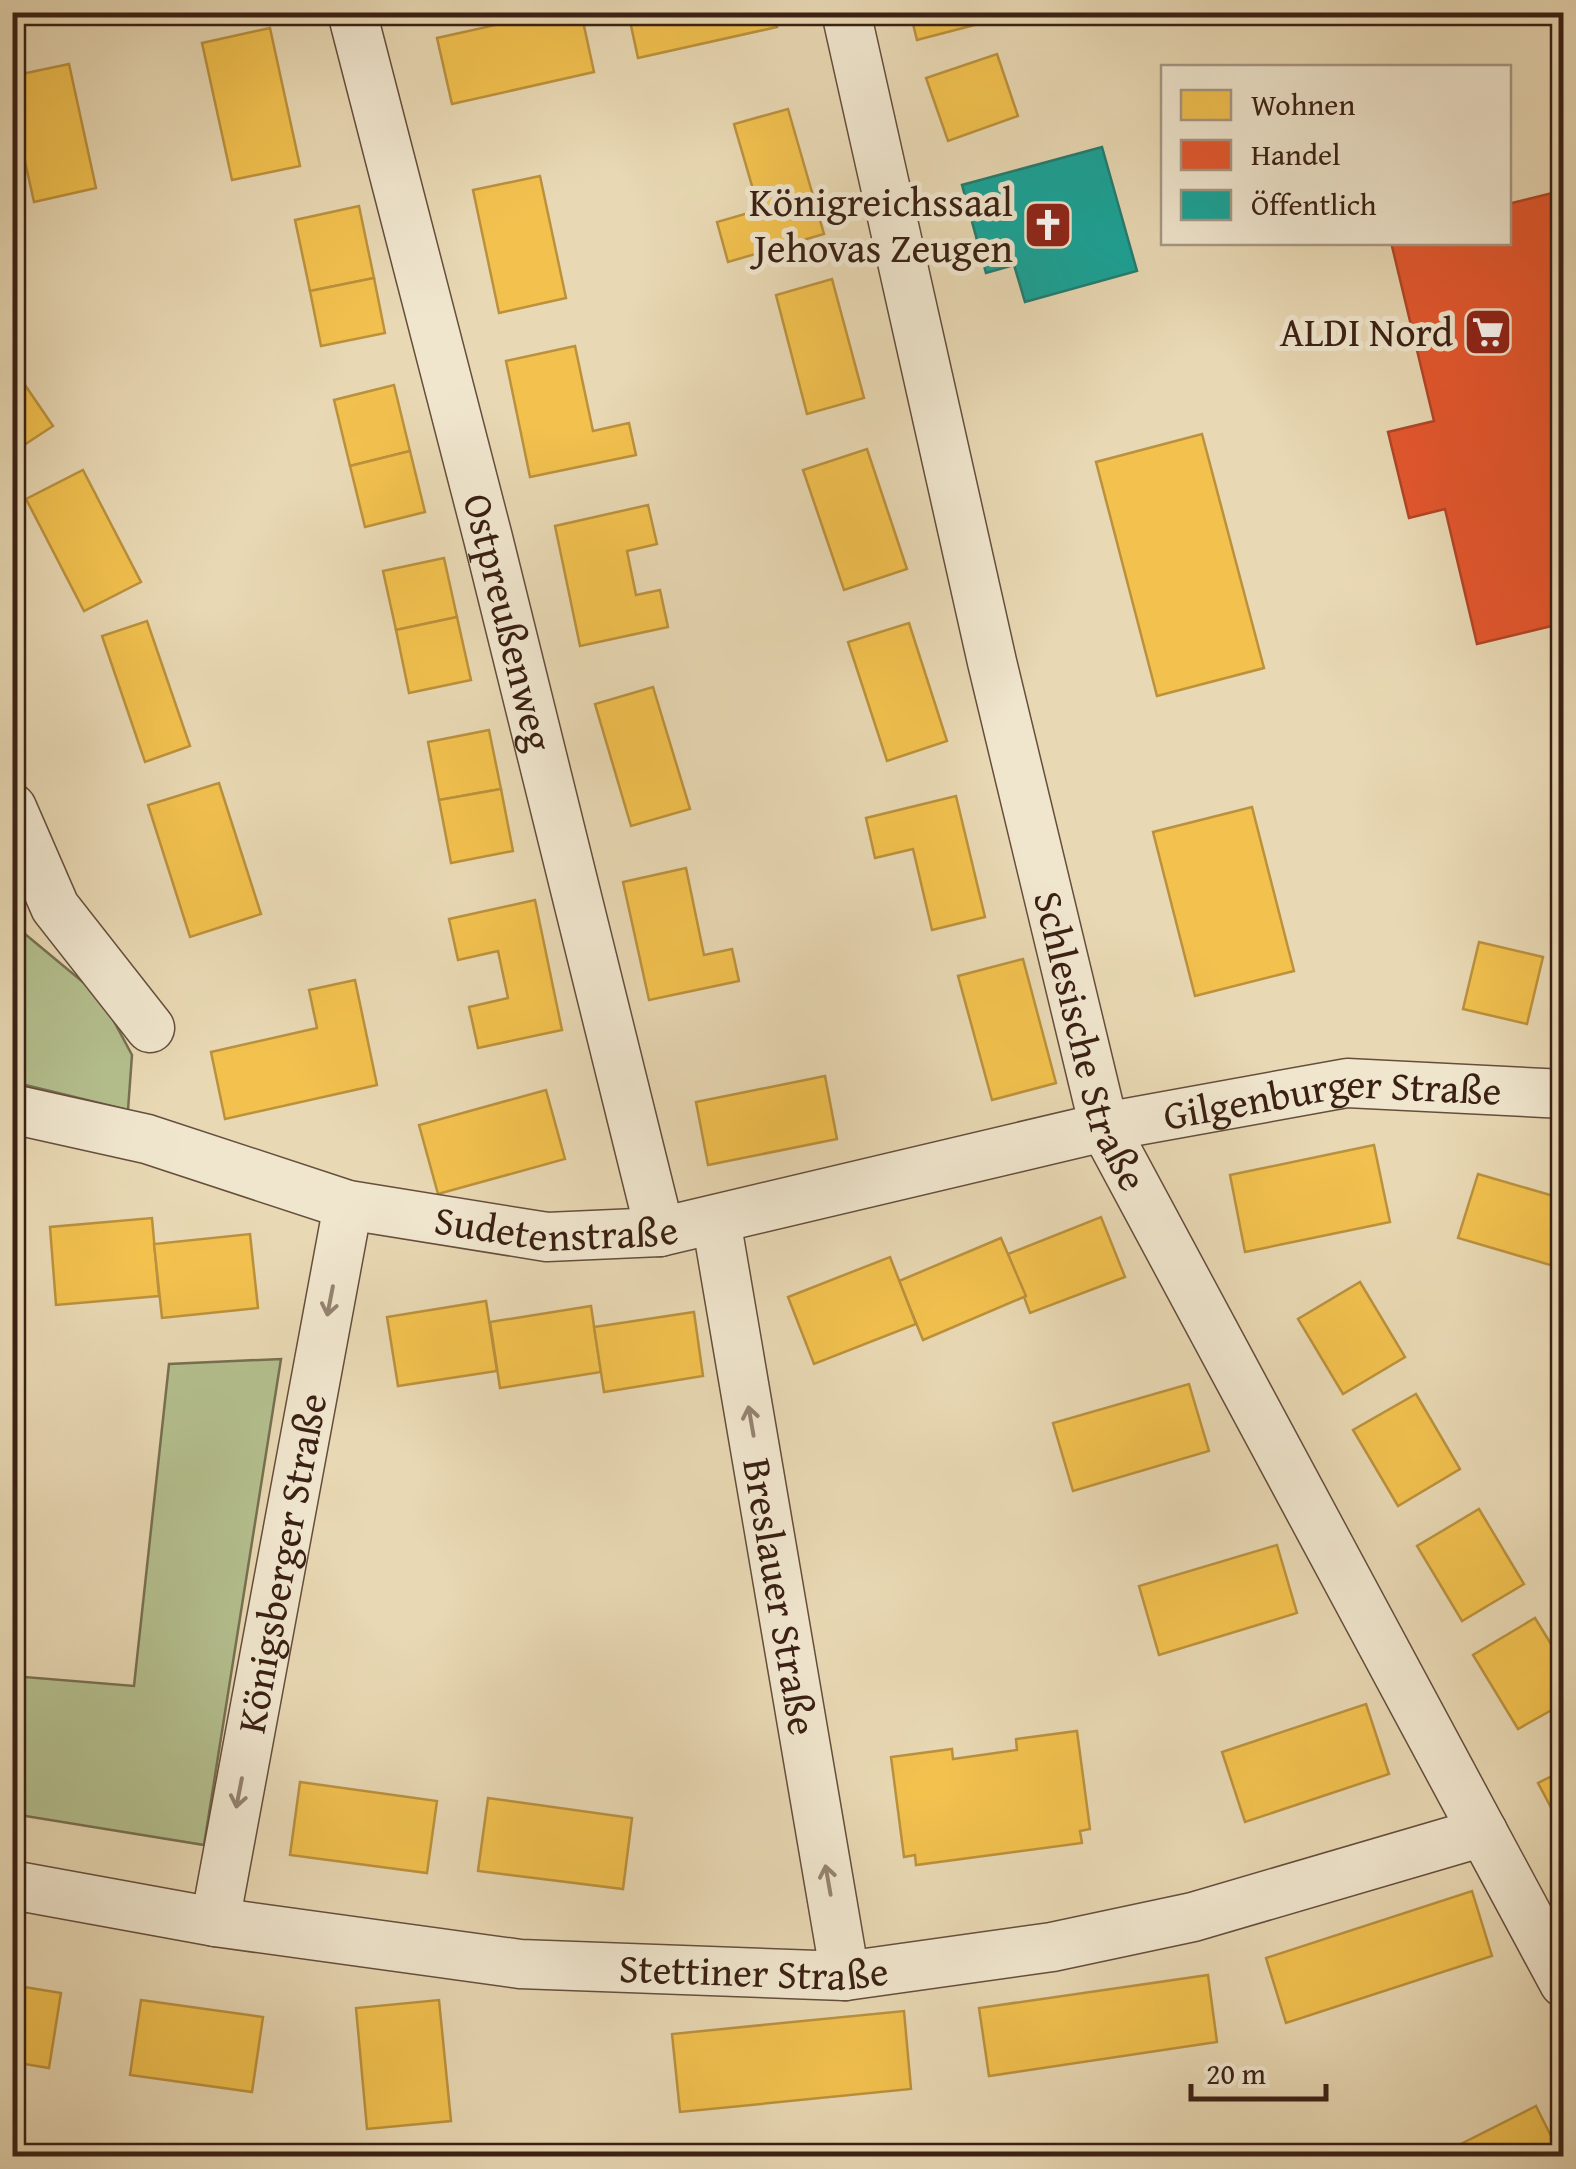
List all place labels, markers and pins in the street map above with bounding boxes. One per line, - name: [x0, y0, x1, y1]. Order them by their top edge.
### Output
- place label: Königreichssaal Jehovas Zeugen: [749, 172, 1013, 277]
- church icon: Königreichssaal Jehovas Zeugen: [1022, 199, 1074, 251]
- place label: ALDI Nord: [1280, 302, 1454, 361]
- supermarket icon: ALDI Nord: [1462, 306, 1514, 358]

